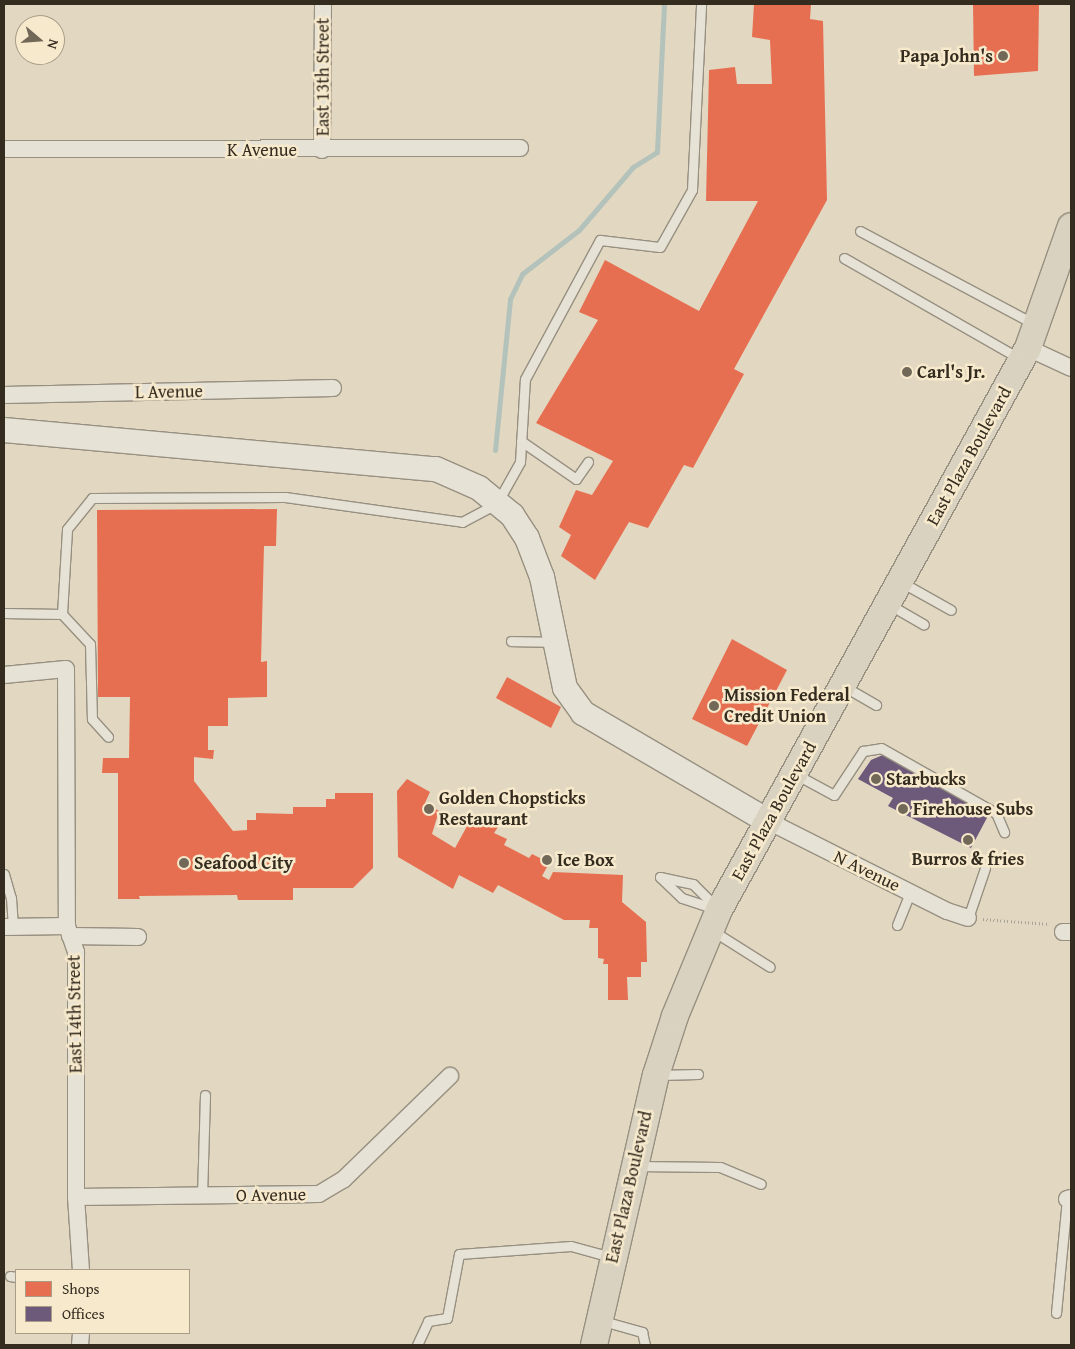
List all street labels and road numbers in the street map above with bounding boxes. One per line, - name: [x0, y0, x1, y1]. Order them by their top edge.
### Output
- street label: East 13th Street: [312, 18, 334, 136]
- street label: K Avenue: [227, 139, 297, 161]
- street label: L Avenue: [135, 381, 203, 403]
- street label: East Plaza Boulevard: [922, 383, 1016, 529]
- street label: East Plaza Boulevard: [727, 738, 821, 884]
- street label: N Avenue: [830, 846, 904, 896]
- street label: East 14th Street: [63, 955, 87, 1073]
- street label: East Plaza Boulevard: [601, 1109, 657, 1265]
- street label: O Avenue: [236, 1184, 306, 1206]

